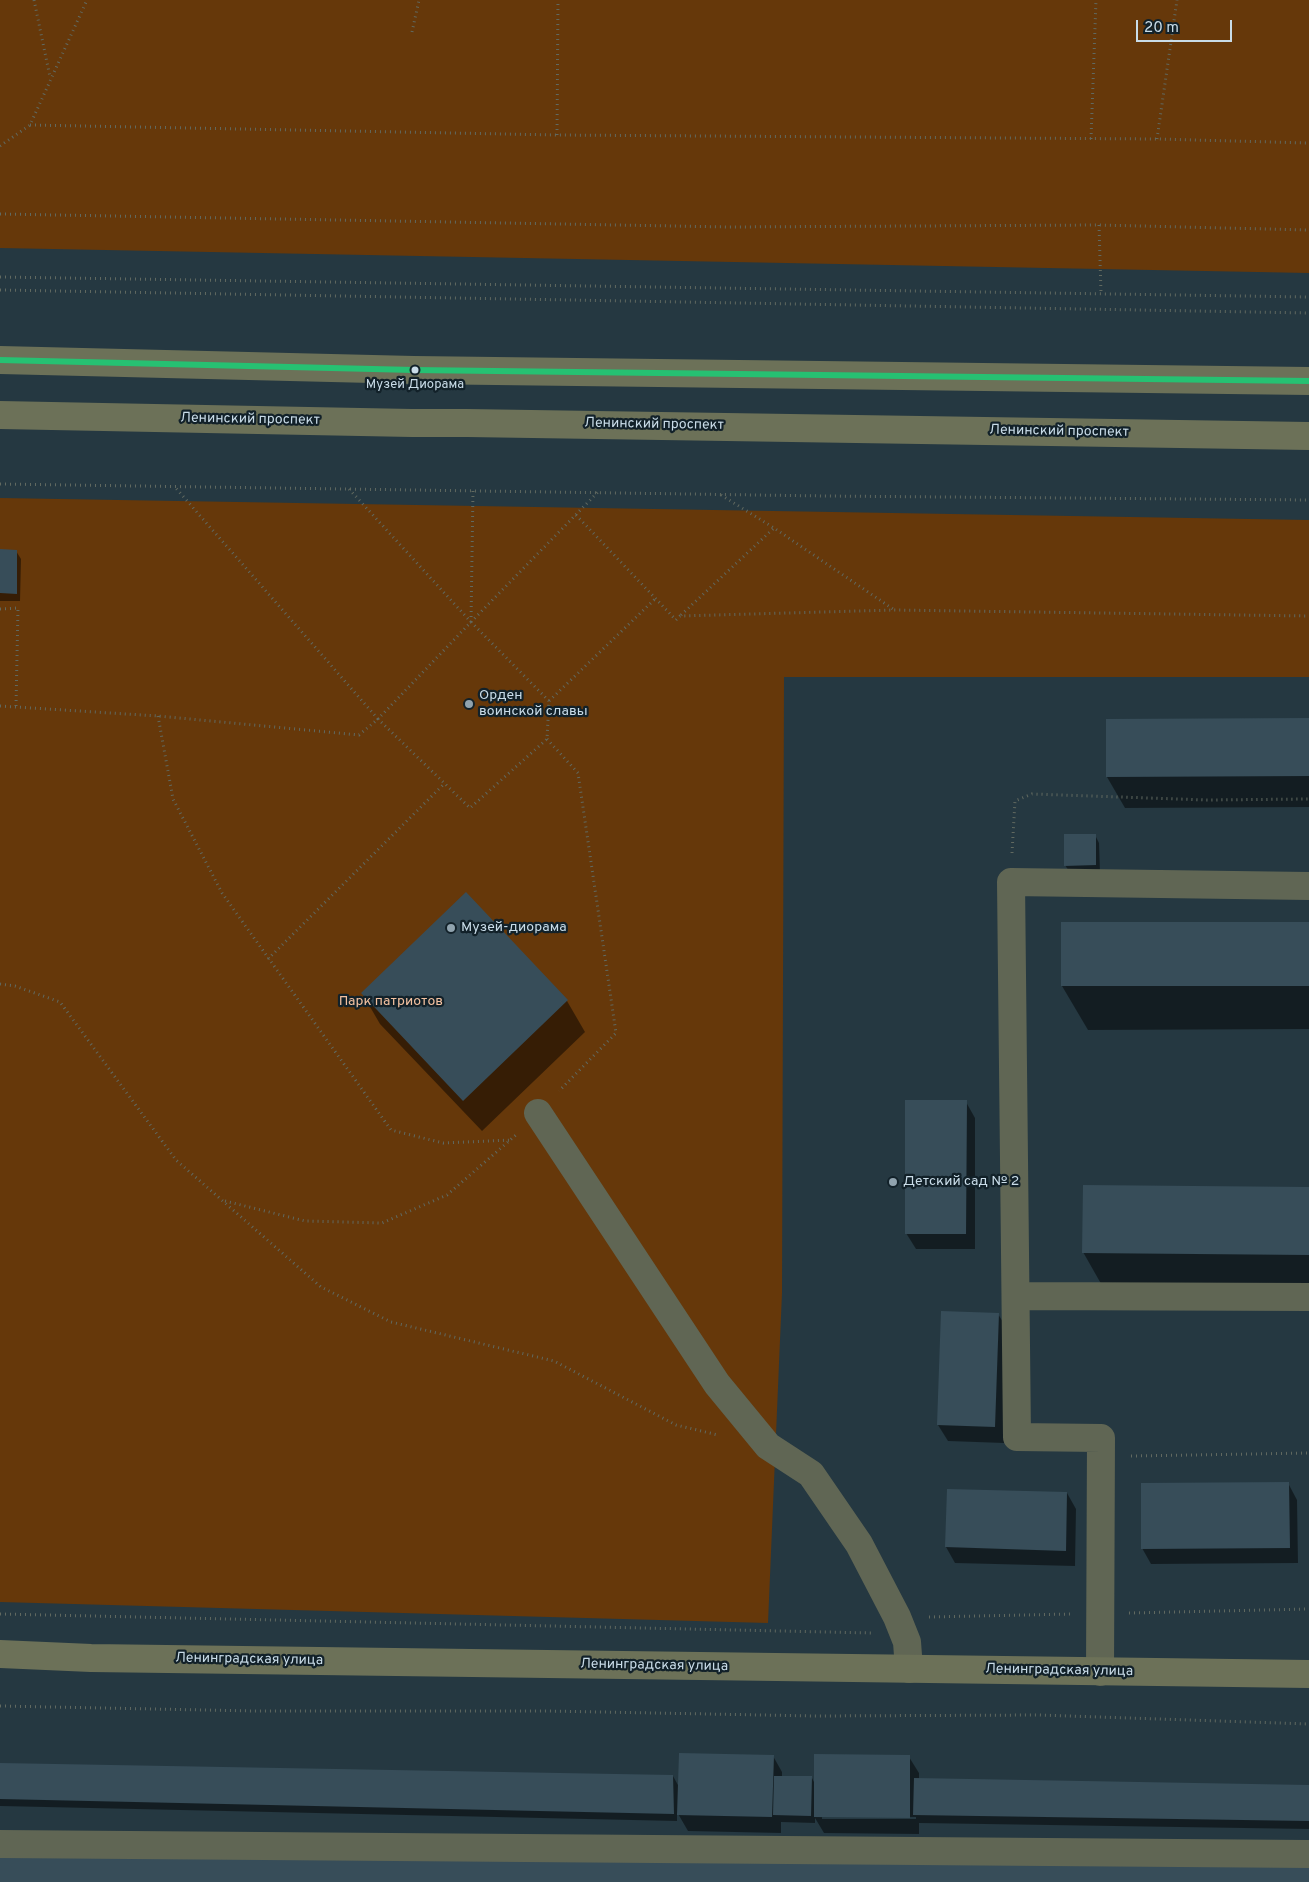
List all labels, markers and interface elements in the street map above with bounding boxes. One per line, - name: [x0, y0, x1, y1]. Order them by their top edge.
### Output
- scale bar: [1139, 10, 1235, 42]
- text: 20 m: [1144, 19, 1179, 38]
- marker: Музей Диорама: [410, 365, 420, 375]
- place label: Музей Диорама: [366, 377, 464, 393]
- street label: Ленинский проспект: [180, 410, 320, 430]
- street label: Ленинский проспект: [584, 415, 724, 435]
- street label: Ленинский проспект: [989, 422, 1129, 442]
- place label: Орден воинской славы: [479, 688, 588, 720]
- marker: Орден воинской славы: [463, 698, 475, 710]
- place label: Музей-диорама: [461, 920, 567, 936]
- marker: Музей-диорама: [445, 922, 457, 934]
- park label: Парк патриотов: [339, 994, 443, 1010]
- place label: Детский сад № 2: [903, 1174, 1019, 1190]
- marker: Детский сад № 2: [887, 1176, 899, 1188]
- street label: Ленинградская улица: [175, 1650, 323, 1670]
- street label: Ленинградская улица: [580, 1656, 728, 1676]
- street label: Ленинградская улица: [985, 1661, 1133, 1681]

